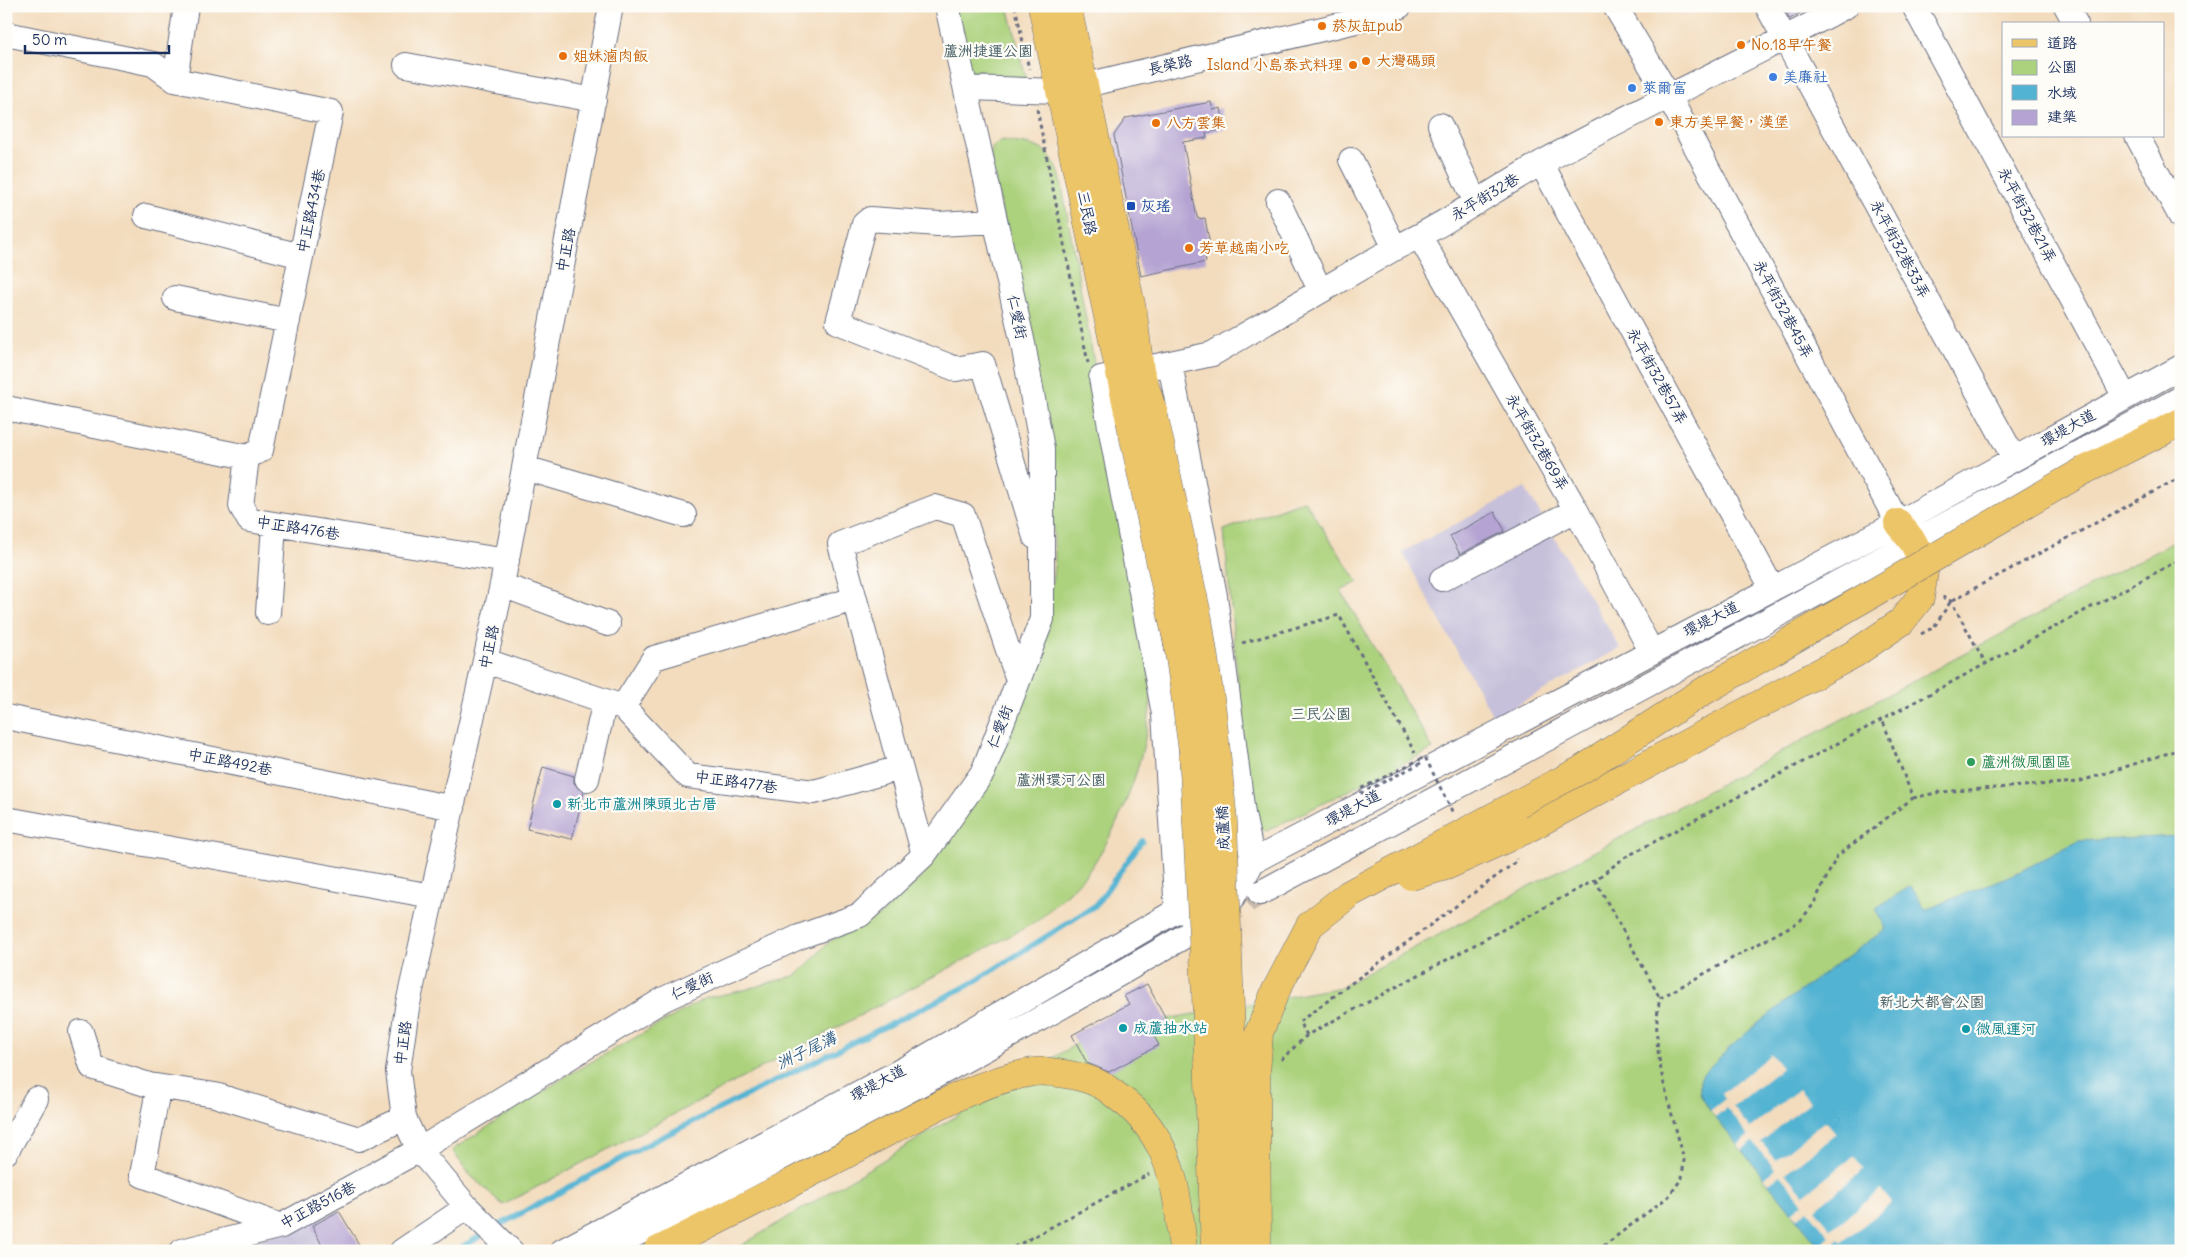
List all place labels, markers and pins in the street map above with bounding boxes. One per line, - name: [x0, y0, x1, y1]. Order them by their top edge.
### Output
- place label: 菸灰缸pub: [1332, 16, 1403, 35]
- marker: 菸灰缸pub: [1316, 20, 1328, 32]
- place label: No.18早午餐: [1751, 35, 1832, 54]
- marker: No.18早午餐: [1735, 39, 1747, 51]
- place label: 姐妹滷肉飯: [573, 46, 648, 65]
- marker: 姐妹滷肉飯: [557, 50, 569, 62]
- place label: 大灣碼頭: [1376, 51, 1436, 70]
- place label: Island 小島泰式料理: [1207, 55, 1343, 74]
- marker: 大灣碼頭: [1360, 55, 1372, 67]
- marker: Island 小島泰式料理: [1347, 59, 1359, 71]
- place label: 美廉社: [1783, 67, 1828, 86]
- marker: 美廉社: [1767, 71, 1779, 83]
- place label: 萊爾富: [1642, 78, 1687, 97]
- marker: 萊爾富: [1626, 82, 1638, 94]
- place label: 東方美早餐，漢堡: [1669, 112, 1789, 131]
- place label: 八方雲集: [1166, 113, 1226, 132]
- marker: 東方美早餐，漢堡: [1653, 116, 1665, 128]
- marker: 八方雲集: [1150, 117, 1162, 129]
- place label: 灰瑤: [1141, 196, 1171, 215]
- marker: 灰瑤: [1125, 200, 1137, 212]
- place label: 芳草越南小吃: [1199, 238, 1289, 257]
- marker: 芳草越南小吃: [1183, 242, 1195, 254]
- place label: 蘆洲微風園區: [1981, 752, 2071, 771]
- marker: 蘆洲微風園區: [1965, 756, 1977, 768]
- place label: 新北市蘆洲陳頭北古厝: [567, 794, 717, 813]
- marker: 新北市蘆洲陳頭北古厝: [551, 798, 563, 810]
- place label: 成蘆抽水站: [1133, 1018, 1208, 1037]
- place label: 微風運河: [1976, 1019, 2036, 1038]
- marker: 成蘆抽水站: [1117, 1022, 1129, 1034]
- marker: 微風運河: [1960, 1023, 1972, 1035]

